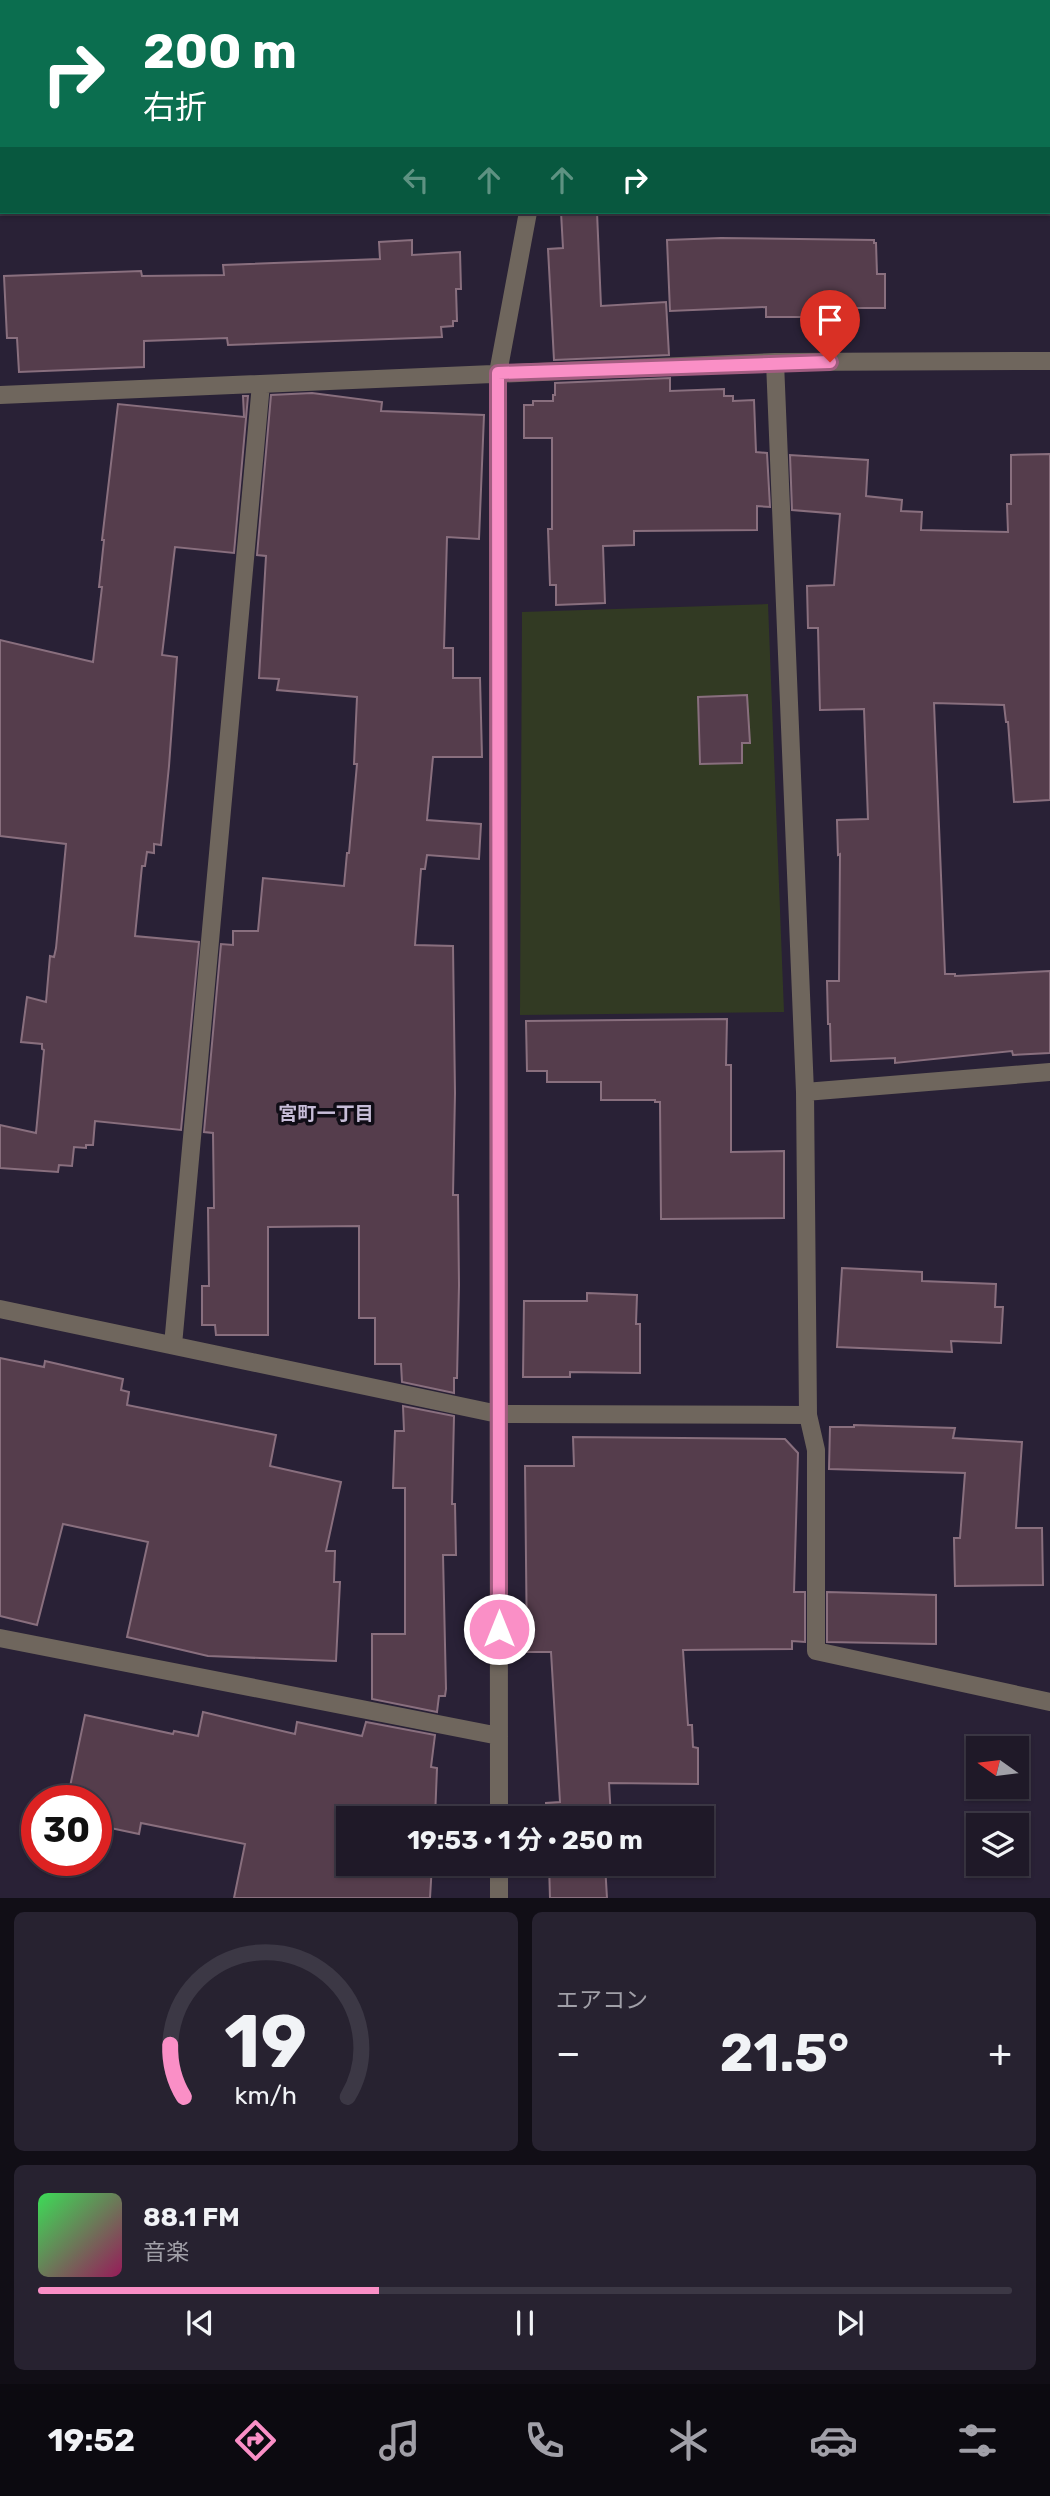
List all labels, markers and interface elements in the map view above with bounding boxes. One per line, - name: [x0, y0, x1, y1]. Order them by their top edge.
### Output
- text: 200 m: [143, 22, 297, 80]
- icon: right: [28, 28, 119, 119]
- text: 右折: [143, 88, 207, 126]
- icon: left: [397, 161, 435, 199]
- icon: ahead: [470, 161, 508, 199]
- icon: ahead: [543, 161, 581, 199]
- icon: right: [616, 161, 654, 199]
- pin: [800, 290, 860, 362]
- icon: arrive: [811, 301, 849, 339]
- district label: 宮町一丁目: [278, 1102, 374, 1125]
- position arrow: [462, 1592, 536, 1666]
- north arrow: [966, 1736, 1029, 1799]
- map controls: [966, 1736, 1029, 1876]
- speed limit sign: 30: [21, 1785, 112, 1876]
- button: layers: [966, 1813, 1029, 1876]
- text: 19:53 · 1 分 · 250 m: [407, 1825, 643, 1856]
- text: エアコン: [556, 1986, 648, 2014]
- text: 19: [225, 2000, 307, 2086]
- text: 21.5°: [720, 2022, 849, 2084]
- text: −: [556, 2030, 581, 2076]
- text: +: [988, 2030, 1012, 2076]
- text: km/h: [235, 2081, 297, 2110]
- text: 88.1 FM: [143, 2202, 240, 2233]
- text: 音楽: [143, 2238, 189, 2266]
- icon: previous: [181, 2304, 219, 2342]
- icon: pause: [506, 2304, 544, 2342]
- icon: next: [831, 2304, 869, 2342]
- icon: directions: [231, 2416, 280, 2465]
- icon: music: [375, 2416, 424, 2465]
- icon: phone: [520, 2416, 569, 2465]
- icon: climate: [664, 2416, 713, 2465]
- icon: car: [809, 2416, 858, 2465]
- icon: filters: [953, 2416, 1002, 2465]
- text: 19:52: [48, 2421, 135, 2459]

